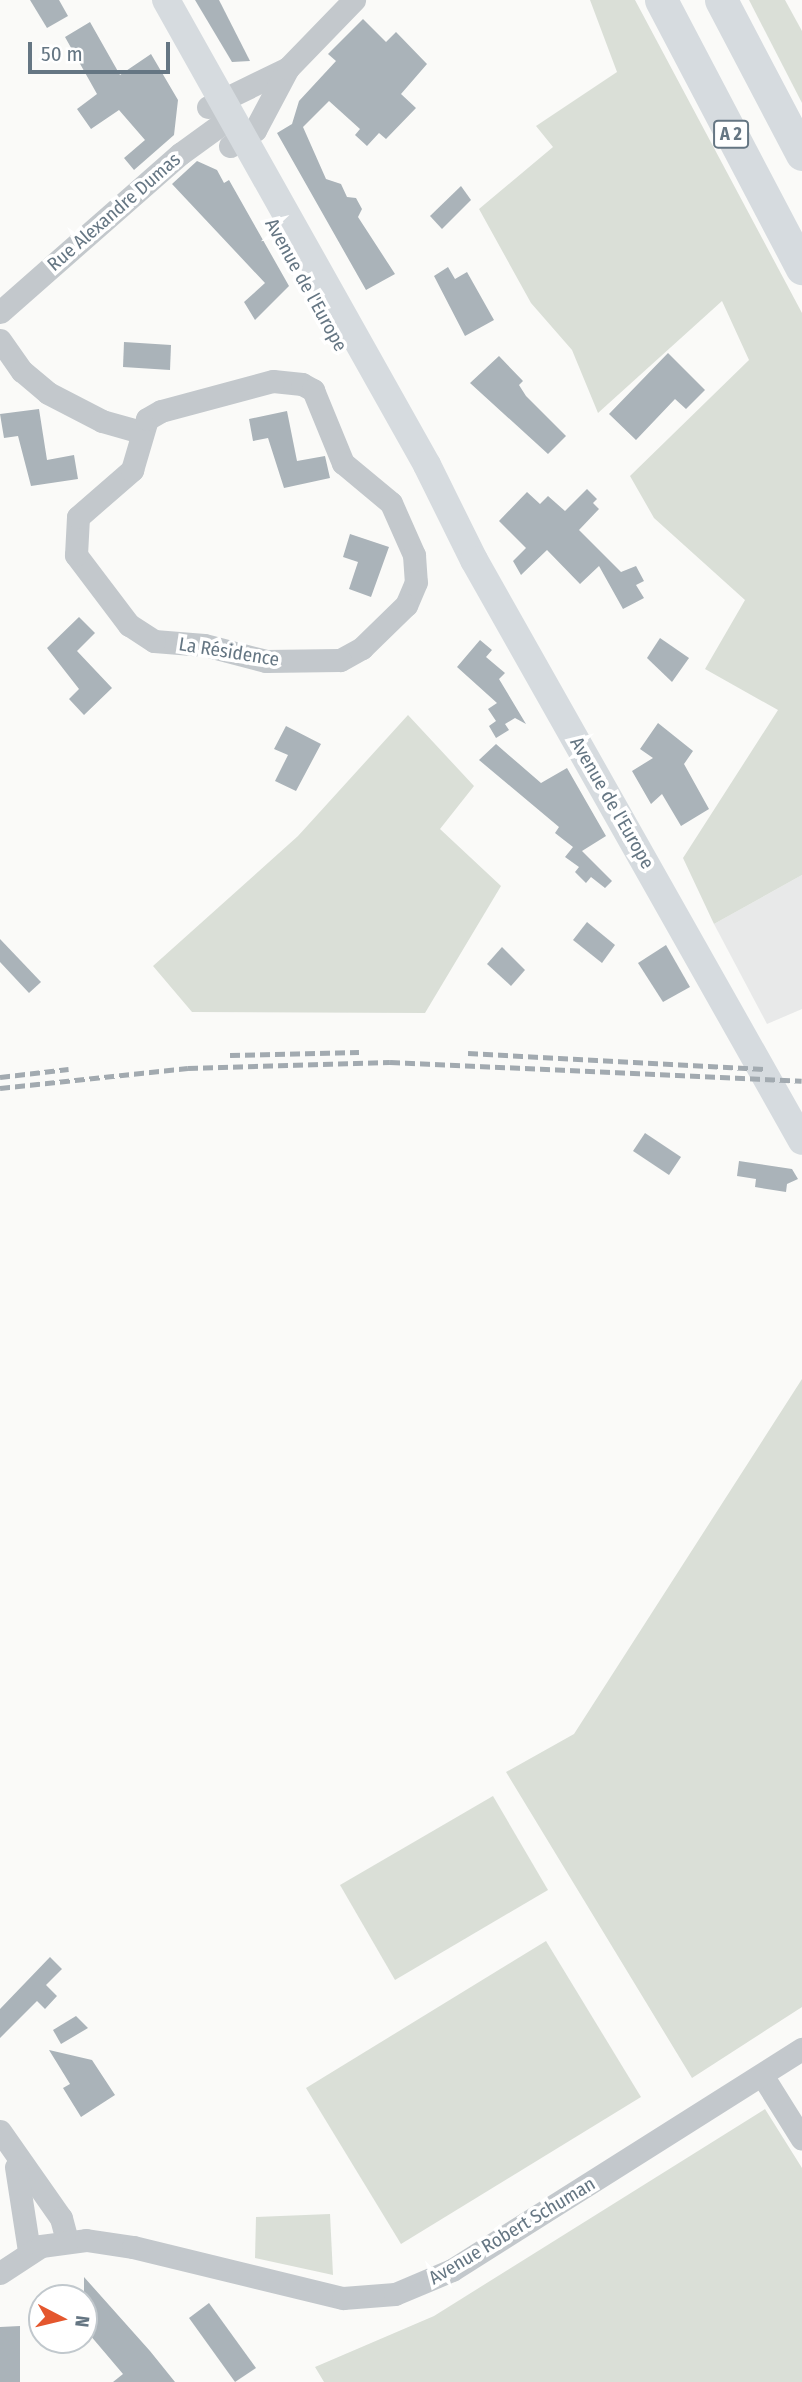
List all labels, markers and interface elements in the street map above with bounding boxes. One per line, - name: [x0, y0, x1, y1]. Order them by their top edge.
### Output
- scale bar: [32, 28, 173, 72]
- text: 50 m: [41, 41, 83, 67]
- road number: A 2: [712, 119, 750, 148]
- street label: Rue Alexandre Dumas: [43, 148, 185, 276]
- street label: Avenue de l'Europe: [260, 215, 352, 355]
- street label: La Résidence: [177, 633, 281, 671]
- street label: Avenue de l'Europe: [565, 733, 659, 873]
- street label: Avenue Robert Schuman: [425, 2172, 599, 2290]
- north arrow: [28, 2284, 98, 2354]
- text: N: [70, 2314, 94, 2328]

